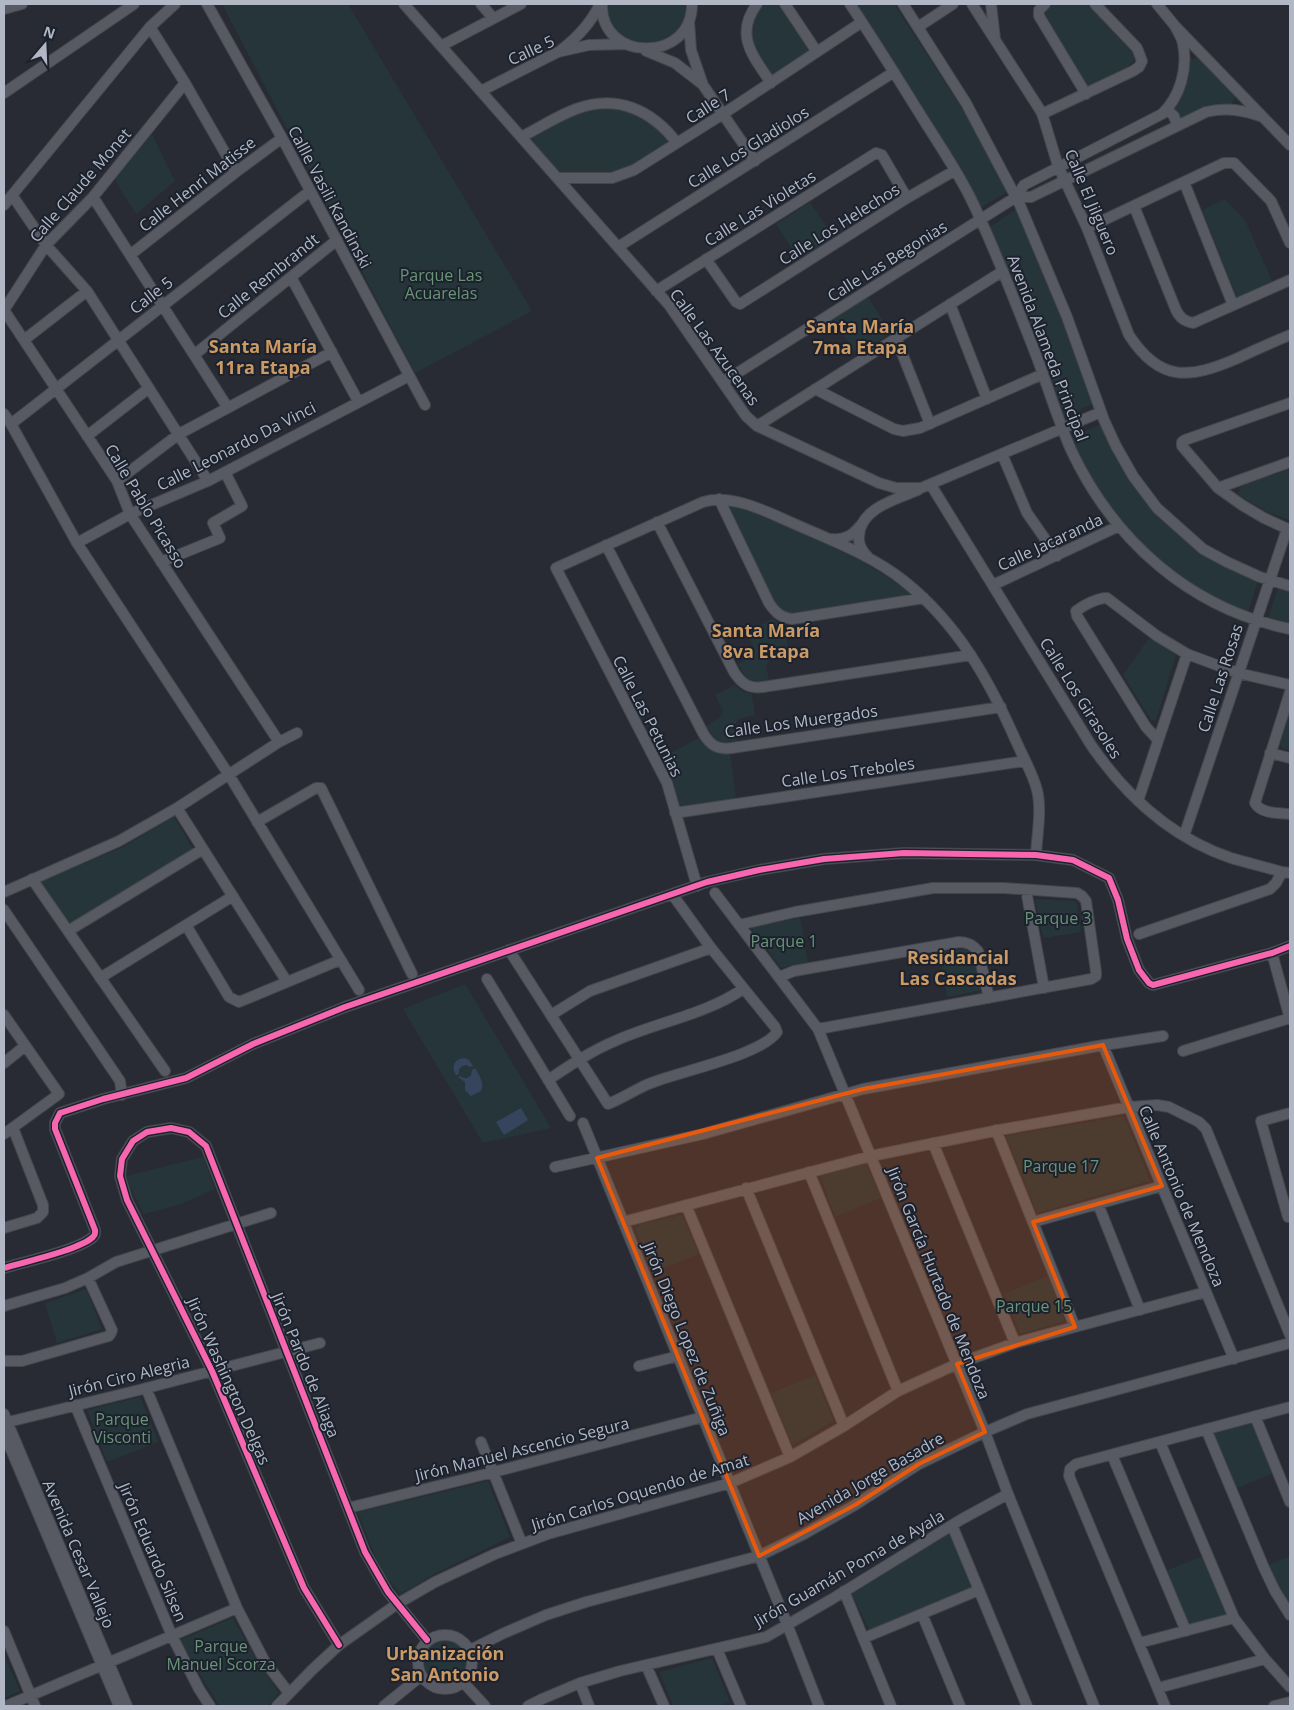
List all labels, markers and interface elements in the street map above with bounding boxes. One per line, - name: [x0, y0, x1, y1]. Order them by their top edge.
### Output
- north arrow: [20, 20, 70, 70]
- text: N: [41, 21, 58, 43]
- street label: Calle 5: [504, 30, 558, 70]
- street label: Calle 7: [681, 83, 735, 129]
- street label: Calle Los Gladiolos: [683, 101, 813, 193]
- street label: Callle Vasili Kandinski: [283, 122, 377, 272]
- street label: Calle Claude Monet: [24, 123, 136, 247]
- street label: Calle Henri Matisse: [134, 131, 260, 237]
- street label: Calle El Jilguero: [1060, 146, 1124, 258]
- street label: Calle Las Violetas: [700, 165, 820, 251]
- street label: Calle Los Helechos: [774, 178, 904, 270]
- street label: Calle Las Begonias: [823, 215, 951, 307]
- street label: Calle Rembrandt: [213, 228, 323, 324]
- street label: Avenida Alameda Principal: [1002, 252, 1094, 444]
- park label: Parque Las Acuarelas: [400, 264, 482, 304]
- street label: Calle 5: [125, 271, 177, 319]
- street label: Calle Las Azucenas: [665, 284, 765, 410]
- district label: Santa María 7ma Etapa: [806, 314, 914, 359]
- district label: Santa María 11ra Etapa: [209, 334, 317, 379]
- street label: Calle Leonardo Da Vinci: [153, 396, 319, 496]
- street label: Calle Pablo Picasso: [100, 440, 192, 572]
- street label: Calle Jacaranda: [994, 508, 1106, 576]
- district label: Santa María 8va Etapa: [712, 618, 820, 663]
- street label: Calle Las Rosas: [1192, 621, 1248, 735]
- street label: Calle Los Girasoles: [1035, 633, 1127, 763]
- street label: Calle Las Petunias: [608, 651, 688, 781]
- street label: Calle Los Muergados: [723, 699, 879, 743]
- street label: Calle Los Treboles: [780, 752, 916, 792]
- park label: Parque 3: [1025, 907, 1091, 929]
- park label: Parque 1: [751, 930, 817, 952]
- district label: Residancial Las Cascadas: [899, 945, 1017, 990]
- street label: Calle Antonio de Mendoza: [1134, 1102, 1230, 1290]
- park label: Parque 17: [1023, 1155, 1099, 1177]
- street label: Jirón García Hurtado de Mendoza: [882, 1162, 996, 1402]
- street label: Jirón Diego Lopez de Zuñiga: [637, 1237, 736, 1439]
- street label: Jirón Pardo de Aliaga: [266, 1287, 345, 1441]
- street label: Jirón Washington Delgas: [181, 1292, 276, 1468]
- park label: Parque 15: [996, 1295, 1072, 1317]
- street label: Jirón Ciro Alegria: [64, 1350, 192, 1402]
- park label: Parque Visconti: [93, 1408, 151, 1448]
- street label: Jirón Manuel Ascencio Segura: [411, 1412, 631, 1487]
- street label: Avenida Jorge Basadre: [792, 1427, 948, 1529]
- street label: Jirón Carlos Oquendo de Amat: [527, 1448, 752, 1536]
- street label: Avenida Cesar Vallejo: [38, 1476, 120, 1632]
- street label: Jirón Eduardo Silsen: [113, 1477, 192, 1625]
- street label: Jirón Guamán Poma de Ayala: [748, 1504, 948, 1633]
- park label: Parque Manuel Scorza: [166, 1635, 276, 1675]
- district label: Urbanización San Antonio: [386, 1641, 504, 1686]

